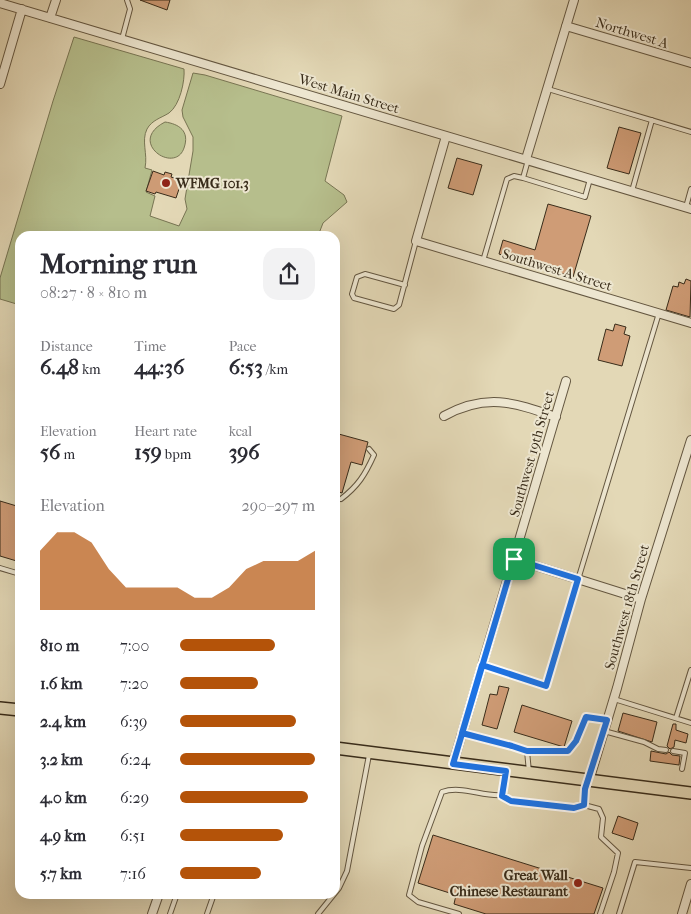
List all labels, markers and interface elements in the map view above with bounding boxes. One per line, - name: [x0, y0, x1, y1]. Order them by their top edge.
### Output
- street label: Northwest A: [594, 14, 671, 52]
- street label: West Main Street: [296, 70, 401, 117]
- place label: WFMG 101.3: [175, 175, 249, 192]
- marker: WFMG 101.3: [160, 177, 172, 189]
- street label: Southwest A Street: [500, 245, 614, 295]
- text: Morning run: [40, 247, 197, 280]
- button: share: [263, 248, 315, 300]
- text: 08:27 · 8 × 810 m: [40, 283, 147, 302]
- text: Distance: [40, 338, 93, 355]
- text: Time: [134, 338, 166, 355]
- text: Pace: [229, 338, 257, 355]
- text: 6.48: [40, 355, 79, 379]
- text: 44:36: [134, 355, 184, 379]
- text: 6:53: [229, 355, 263, 379]
- text: km: [79, 361, 101, 378]
- text: /km: [263, 361, 288, 378]
- street label: Southwest 19th Street: [506, 389, 558, 519]
- text: Elevation: [40, 423, 97, 440]
- text: Heart rate: [134, 423, 197, 440]
- text: kcal: [229, 423, 252, 440]
- text: 56: [40, 440, 60, 464]
- text: 159: [134, 440, 162, 464]
- text: 396: [229, 440, 260, 464]
- text: m: [60, 446, 75, 463]
- text: bpm: [162, 446, 191, 463]
- text: Elevation: [40, 496, 105, 515]
- text: 290–297 m: [242, 496, 315, 515]
- pin: [493, 538, 535, 580]
- street label: Southwest 18th Street: [601, 542, 653, 672]
- icon: arrive: [500, 545, 528, 573]
- text: 810 m: [40, 636, 79, 655]
- text: 7:00: [120, 636, 149, 655]
- text: 1.6 km: [40, 674, 82, 693]
- text: 7:20: [120, 674, 149, 693]
- text: 2.4 km: [40, 712, 86, 731]
- text: 6:39: [120, 712, 148, 731]
- text: 3.2 km: [40, 750, 83, 769]
- text: 6:24: [120, 750, 150, 769]
- text: 4.0 km: [40, 788, 87, 807]
- text: 6:29: [120, 788, 149, 807]
- text: 4.9 km: [40, 826, 86, 845]
- text: 6:51: [120, 826, 145, 845]
- text: 5.7 km: [40, 864, 82, 883]
- text: 7:16: [120, 864, 146, 883]
- place label: Great Wall Chinese Restaurant: [450, 867, 569, 900]
- marker: Great Wall Chinese Restaurant: [572, 877, 584, 889]

